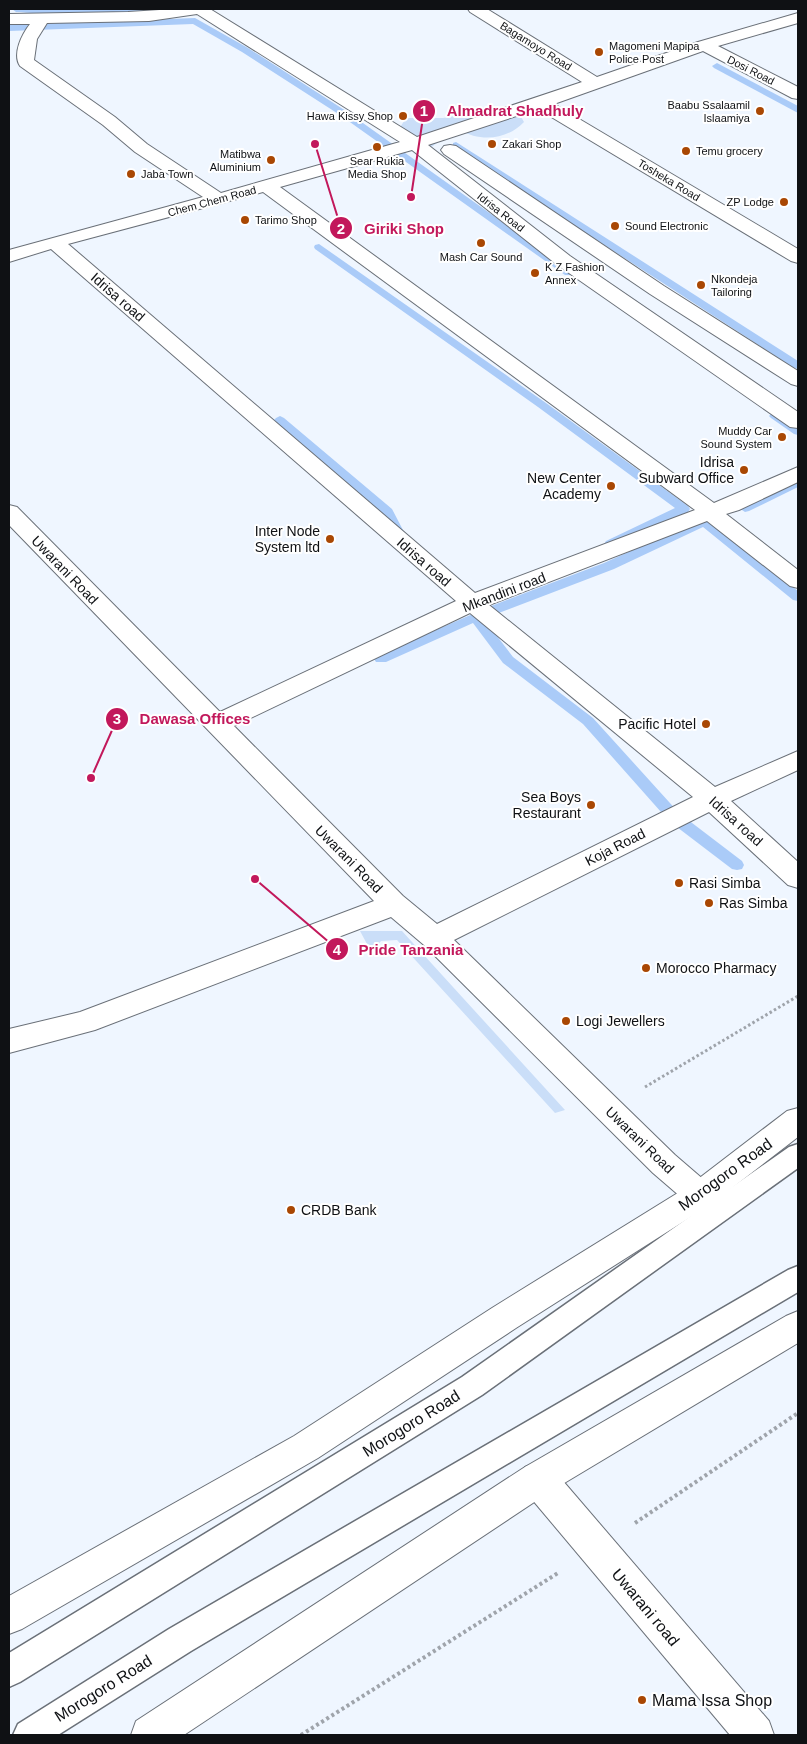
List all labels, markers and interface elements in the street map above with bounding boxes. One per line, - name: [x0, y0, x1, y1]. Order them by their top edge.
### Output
- street label: Bagamoyo Road: [498, 19, 574, 73]
- place label: Magomeni Mapipa Police Post: [609, 40, 700, 65]
- marker: Magomeni Mapipa Police Post: [593, 46, 605, 58]
- street label: Dosi Road: [725, 53, 777, 87]
- callout: Almadrat Shadhuly: [412, 96, 594, 126]
- place label: Baabu Ssalaamil Islaamiya: [667, 99, 751, 124]
- text: 1: [420, 102, 428, 119]
- text: Almadrat Shadhuly: [447, 102, 584, 119]
- marker: Baabu Ssalaamil Islaamiya: [754, 105, 766, 117]
- place label: Hawa Kissy Shop: [307, 110, 393, 122]
- marker: Hawa Kissy Shop: [397, 110, 409, 122]
- marker: Zakari Shop: [486, 138, 498, 150]
- place label: Zakari Shop: [502, 138, 561, 150]
- marker: Sear Rukia Media Shop: [371, 141, 383, 153]
- marker: Temu grocery: [680, 145, 692, 157]
- place label: Temu grocery: [696, 145, 763, 157]
- place label: Matibwa Aluminium: [210, 148, 262, 173]
- marker: Matibwa Aluminium: [265, 154, 277, 166]
- place label: Sear Rukia Media Shop: [348, 155, 406, 180]
- street label: Tosheka Road: [636, 157, 702, 203]
- marker: Jaba Town: [125, 168, 137, 180]
- place label: Jaba Town: [141, 168, 193, 180]
- street label: Chem Chem Road: [166, 183, 258, 219]
- street label: Idrisa Road: [475, 190, 527, 234]
- place label: ZP Lodge: [726, 196, 774, 208]
- marker: ZP Lodge: [778, 196, 790, 208]
- callout: Giriki Shop: [329, 213, 454, 243]
- marker: Tarimo Shop: [239, 214, 251, 226]
- place label: Tarimo Shop: [255, 214, 317, 226]
- text: 2: [337, 220, 345, 237]
- text: Giriki Shop: [364, 220, 444, 237]
- marker: Sound Electronic: [609, 220, 621, 232]
- place label: Sound Electronic: [625, 220, 709, 232]
- marker: Mash Car Sound: [475, 237, 487, 249]
- place label: Mash Car Sound: [440, 251, 522, 263]
- place label: K Z Fashion Annex: [545, 261, 604, 286]
- marker: K Z Fashion Annex: [529, 267, 541, 279]
- street label: Idrisa road: [88, 269, 148, 325]
- place label: Nkondeja Tailoring: [711, 273, 758, 298]
- marker: Nkondeja Tailoring: [695, 279, 707, 291]
- place label: Muddy Car Sound System: [700, 425, 772, 450]
- marker: Muddy Car Sound System: [776, 431, 788, 443]
- place label: Idrisa Subward Office: [639, 454, 734, 486]
- marker: Idrisa Subward Office: [738, 464, 750, 476]
- place label: New Center Academy: [527, 470, 601, 502]
- marker: New Center Academy: [605, 480, 617, 492]
- place label: Inter Node System ltd: [255, 523, 320, 555]
- street label: Uwarani Road: [28, 533, 102, 607]
- marker: Inter Node System ltd: [324, 533, 336, 545]
- street label: Idrisa road: [394, 534, 454, 590]
- street label: Mkandini road: [460, 569, 548, 615]
- callout: Dawasa Offices: [104, 704, 260, 734]
- text: 3: [113, 710, 121, 727]
- text: Dawasa Offices: [140, 710, 250, 727]
- place label: Pacific Hotel: [618, 716, 696, 732]
- marker: Pacific Hotel: [700, 718, 712, 730]
- place label: Sea Boys Restaurant: [513, 789, 581, 821]
- street label: Idrisa road: [706, 793, 766, 849]
- marker: Sea Boys Restaurant: [585, 799, 597, 811]
- street label: Uwarani Road: [312, 822, 386, 896]
- street label: Koja Road: [582, 825, 648, 869]
- place label: Rasi Simba: [689, 875, 761, 891]
- marker: Rasi Simba: [673, 877, 685, 889]
- place label: Ras Simba: [719, 895, 788, 911]
- marker: Ras Simba: [703, 897, 715, 909]
- callout: Pride Tanzania: [324, 934, 474, 964]
- text: 4: [333, 941, 342, 958]
- text: Pride Tanzania: [359, 941, 464, 958]
- place label: Morocco Pharmacy: [656, 960, 777, 976]
- marker: Morocco Pharmacy: [640, 962, 652, 974]
- place label: Logi Jewellers: [576, 1013, 665, 1029]
- marker: Logi Jewellers: [560, 1015, 572, 1027]
- street label: Uwarani Road: [603, 1103, 677, 1177]
- street label: Morogoro Road: [675, 1135, 775, 1214]
- place label: CRDB Bank: [301, 1202, 377, 1218]
- marker: CRDB Bank: [285, 1204, 297, 1216]
- street label: Morogoro Road: [360, 1387, 463, 1460]
- street label: Uwarani road: [609, 1565, 683, 1649]
- street label: Morogoro Road: [52, 1652, 155, 1725]
- place label: Mama Issa Shop: [652, 1692, 772, 1709]
- marker: Mama Issa Shop: [636, 1694, 648, 1706]

